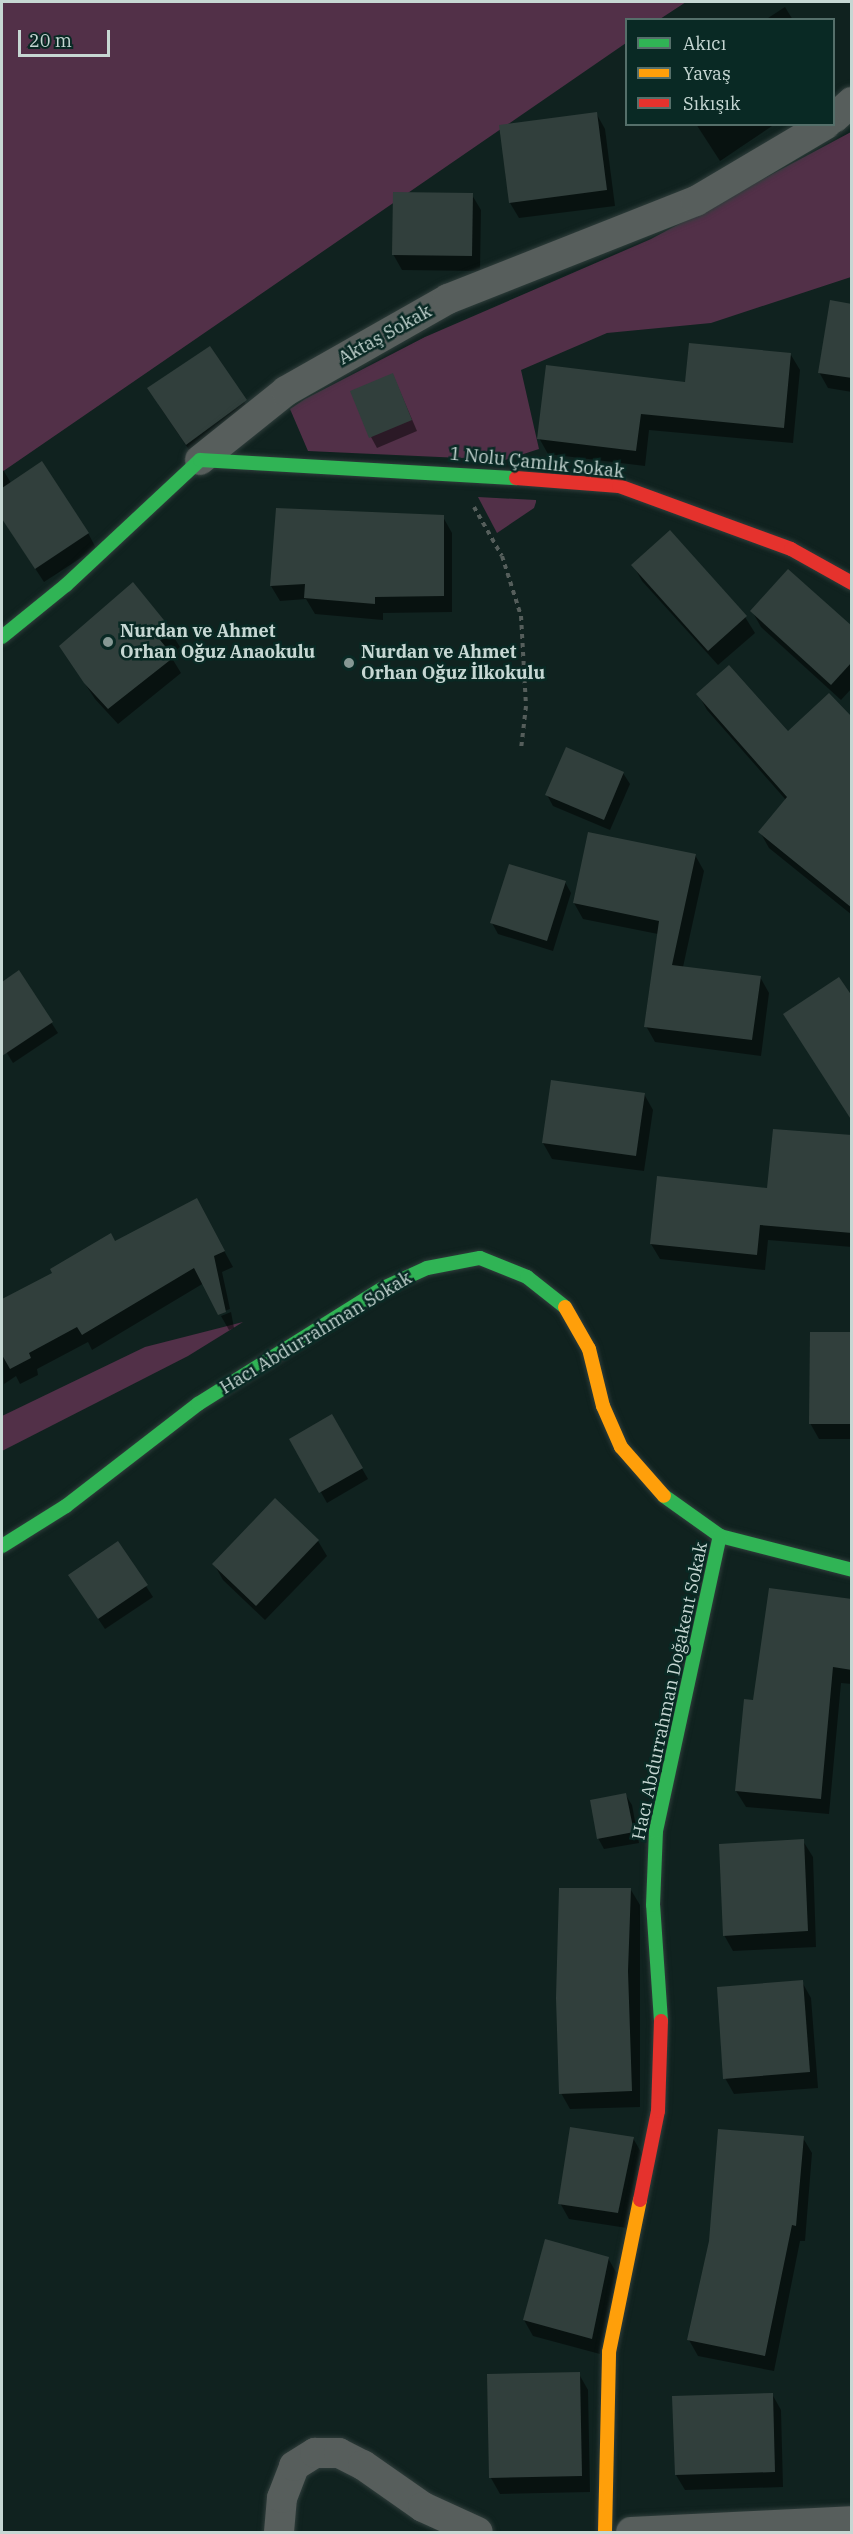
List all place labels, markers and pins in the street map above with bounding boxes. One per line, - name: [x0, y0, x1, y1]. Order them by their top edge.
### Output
- place label: Nurdan ve Ahmet Orhan Oğuz Anaokulu: [120, 621, 315, 664]
- marker: Nurdan ve Ahmet Orhan Oğuz Anaokulu: [101, 635, 115, 649]
- place label: Nurdan ve Ahmet Orhan Oğuz İlkokulu: [361, 642, 545, 684]
- marker: Nurdan ve Ahmet Orhan Oğuz İlkokulu: [342, 656, 356, 670]

